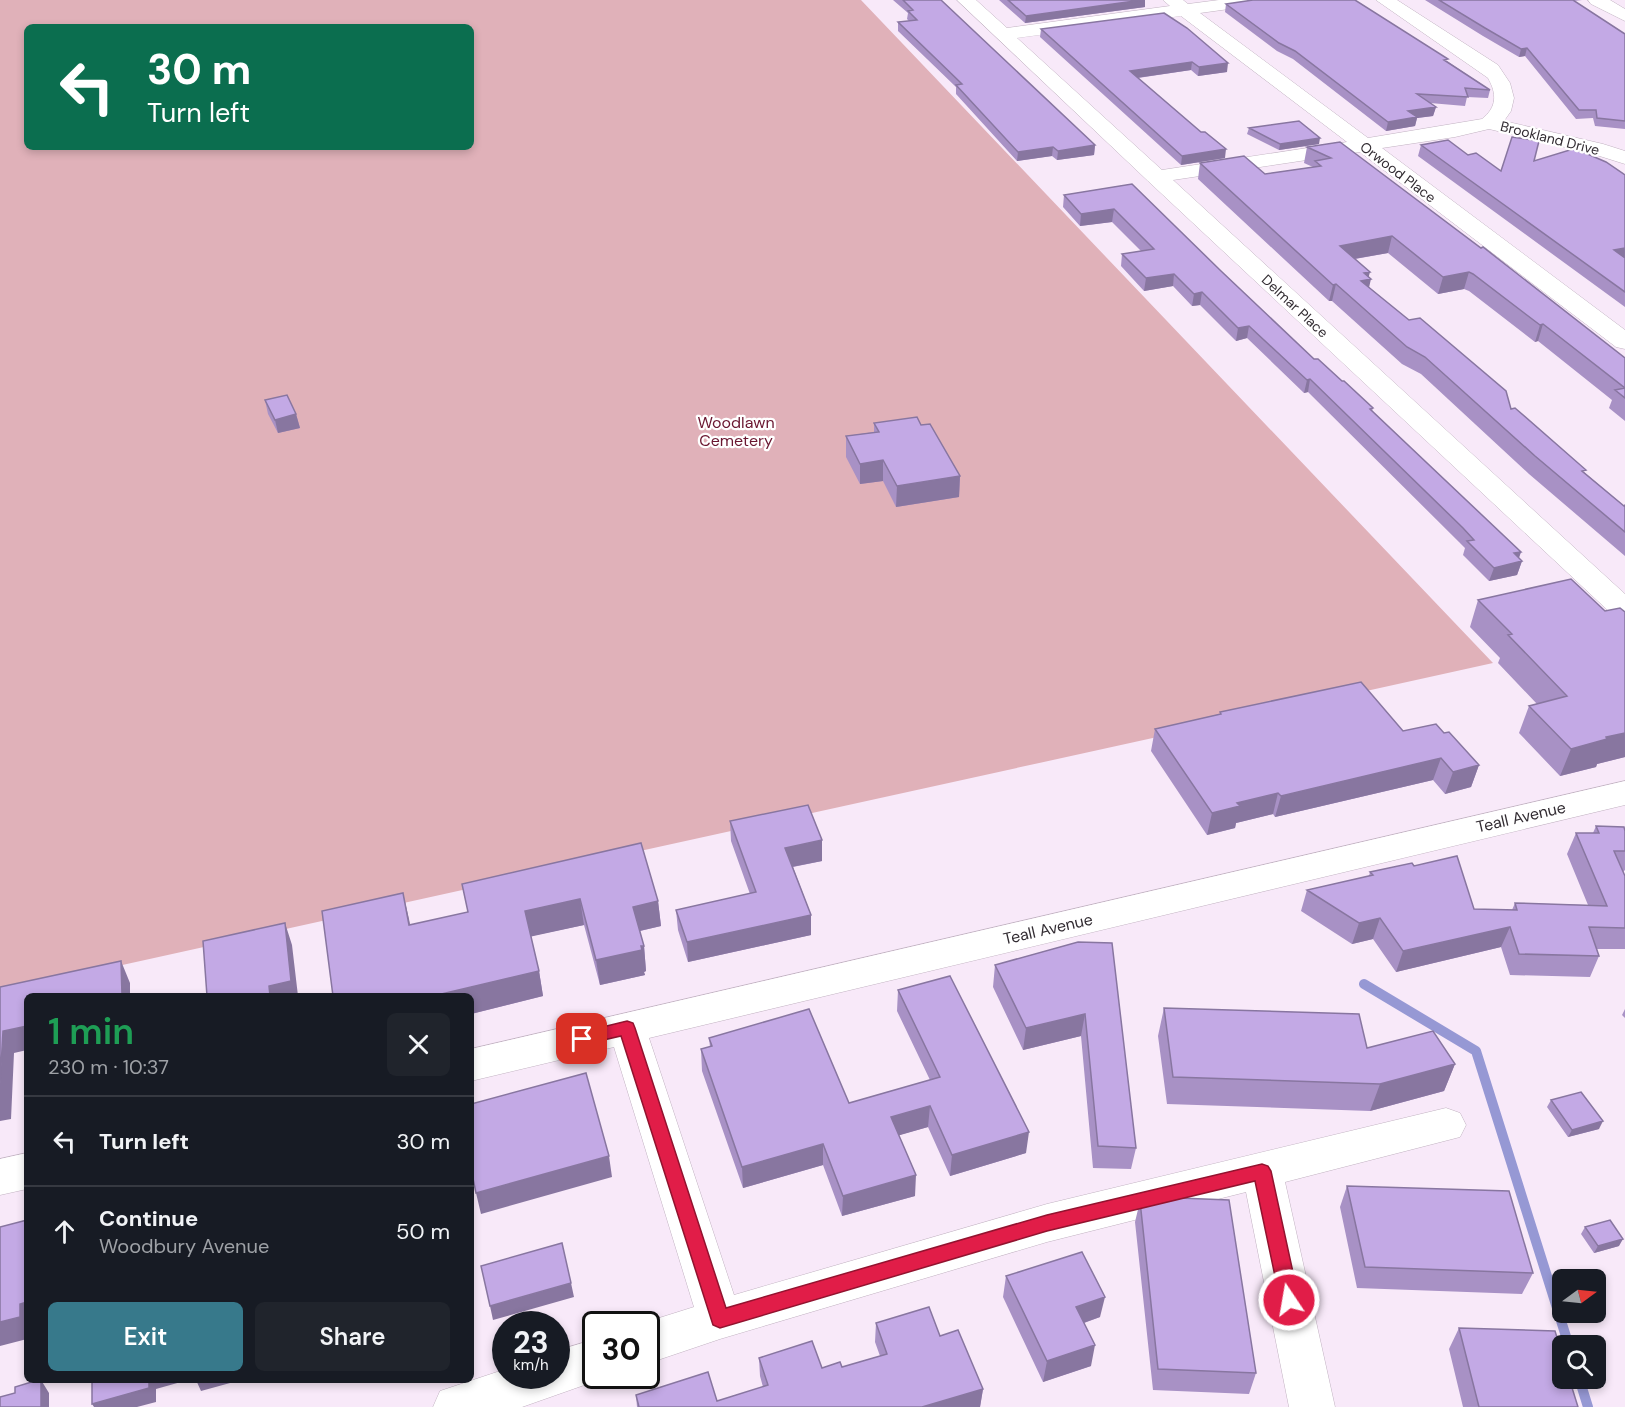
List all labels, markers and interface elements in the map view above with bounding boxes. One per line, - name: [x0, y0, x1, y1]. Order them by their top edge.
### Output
- text: 30 m: [147, 42, 251, 97]
- icon: left: [48, 48, 126, 126]
- text: Turn left: [147, 95, 250, 130]
- street label: Brookland Drive: [1499, 117, 1601, 159]
- street label: Orwood Place: [1357, 138, 1440, 206]
- street label: Delmar Place: [1258, 271, 1332, 341]
- park label: Woodlawn Cemetery: [697, 412, 775, 451]
- street label: Teall Avenue: [1474, 797, 1568, 837]
- street label: Teall Avenue: [1001, 909, 1095, 949]
- text: 1 min: [48, 1008, 134, 1055]
- button: close: [387, 1013, 450, 1076]
- pin: [556, 1013, 607, 1064]
- icon: arrive: [565, 1022, 598, 1055]
- text: 230 m · 10:37: [48, 1054, 169, 1080]
- icon: left: [48, 1125, 81, 1158]
- text: Turn left: [99, 1127, 189, 1156]
- text: 30 m: [396, 1127, 450, 1156]
- text: Continue: [99, 1204, 198, 1233]
- icon: ahead: [48, 1215, 81, 1248]
- text: 50 m: [396, 1217, 450, 1246]
- text: Woodbury Avenue: [99, 1233, 269, 1259]
- position arrow: [1257, 1268, 1321, 1332]
- north arrow: [1552, 1269, 1606, 1323]
- map controls: [1552, 1269, 1606, 1389]
- button: Exit: [48, 1302, 243, 1371]
- button: Share: [255, 1302, 450, 1371]
- speed limit sign: 30: [582, 1311, 660, 1389]
- text: 23: [513, 1323, 549, 1362]
- button: search: [1552, 1335, 1606, 1389]
- text: km/h: [513, 1355, 549, 1375]

